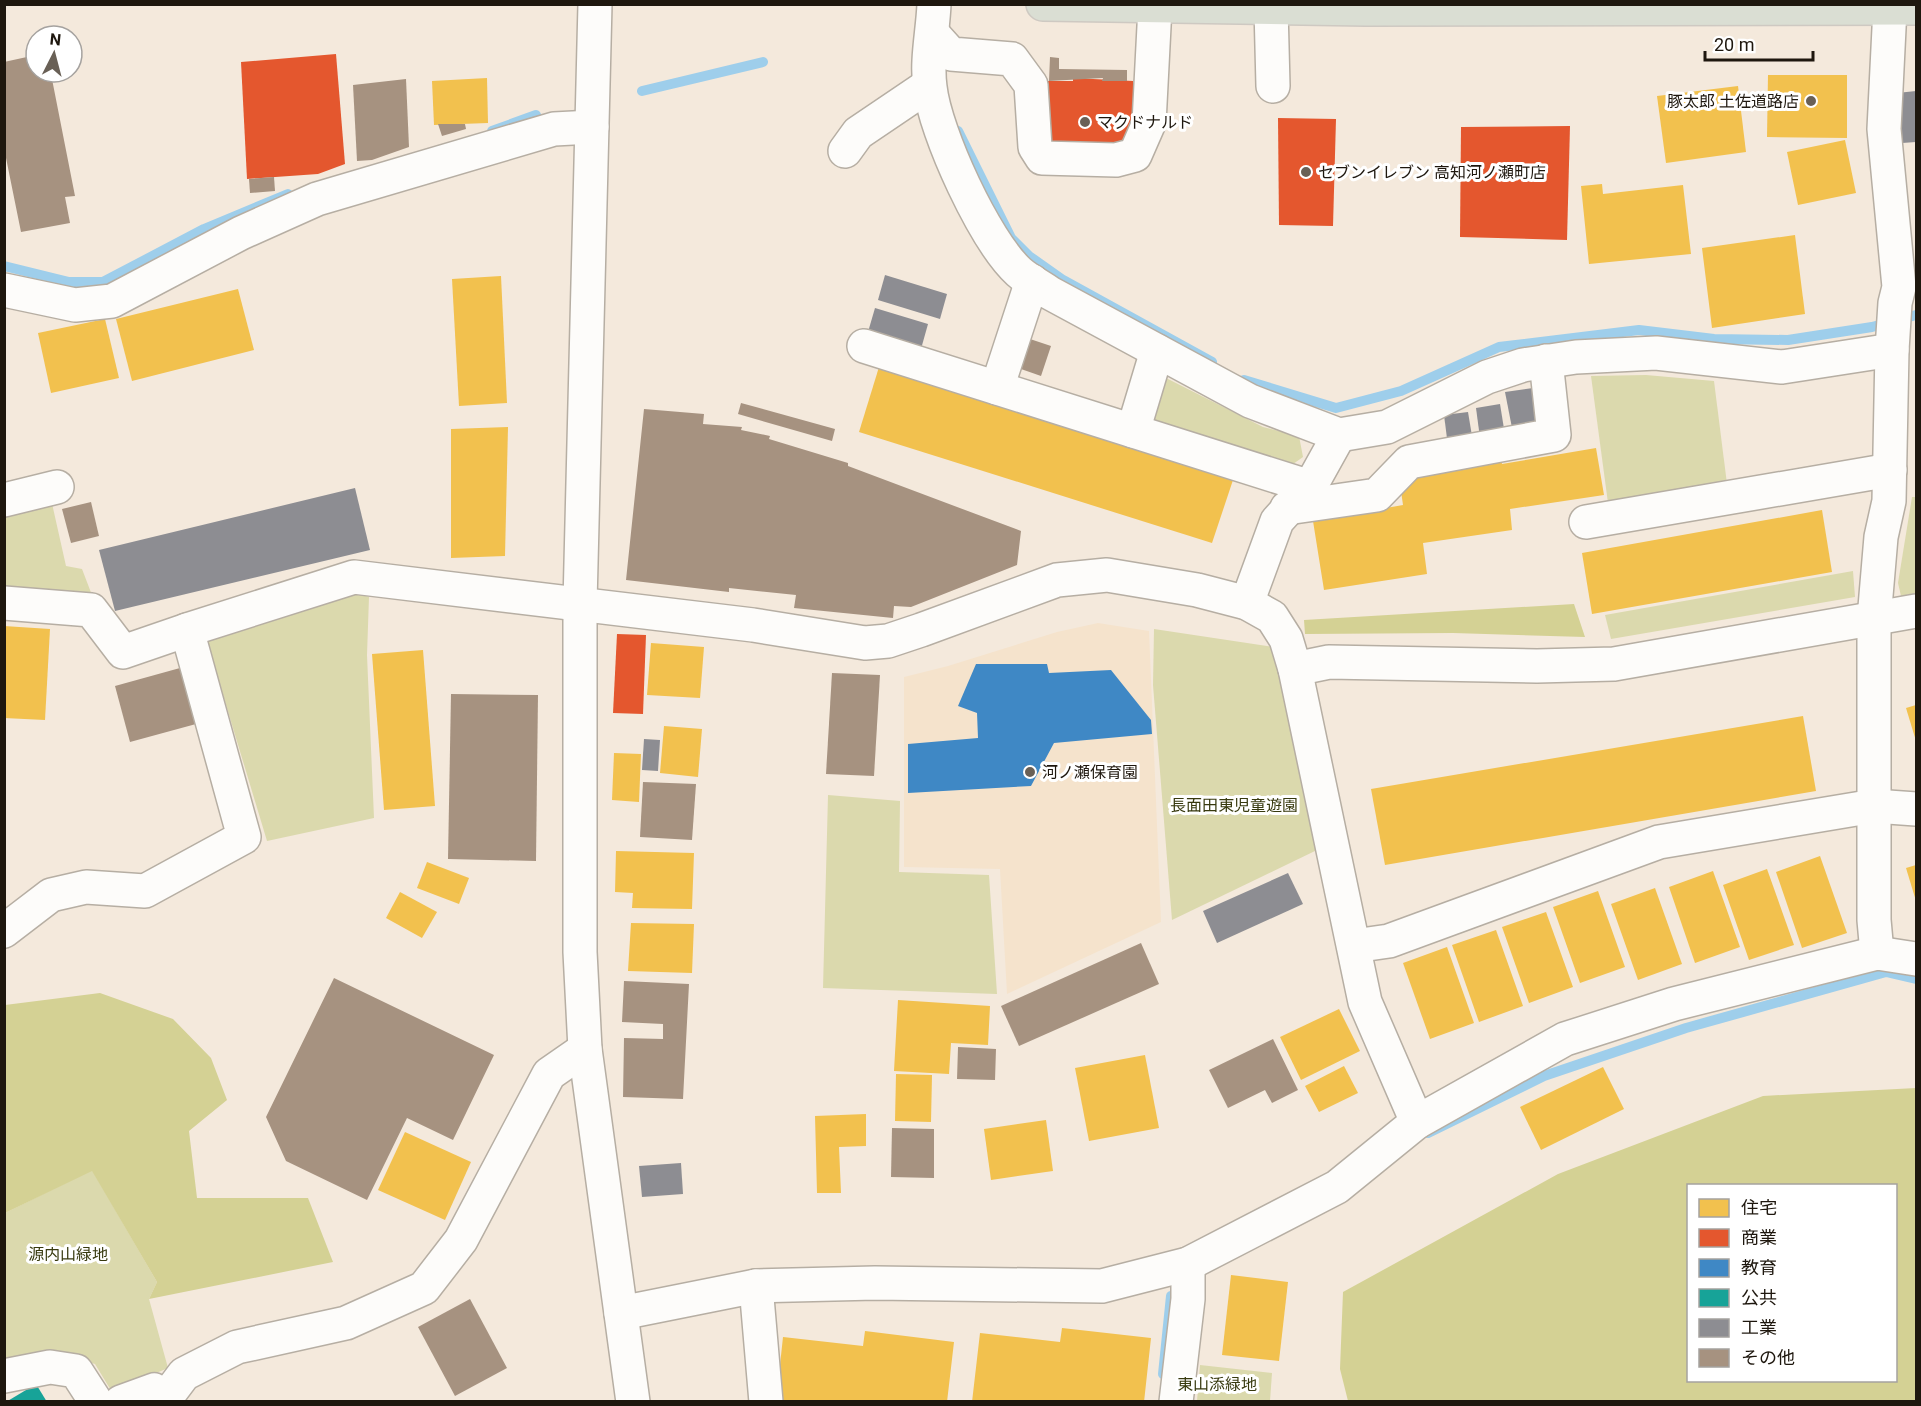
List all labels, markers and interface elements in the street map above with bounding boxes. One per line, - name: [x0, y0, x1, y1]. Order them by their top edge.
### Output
- north arrow: [24, 24, 84, 84]
- scale bar: [1705, 24, 1813, 62]
- text: N: [49, 30, 62, 50]
- text: 20 m: [1714, 34, 1754, 55]
- place label: 豚太郎 土佐道路店: [1667, 92, 1799, 111]
- marker: 豚太郎 土佐道路店: [1804, 94, 1818, 108]
- place label: マクドナルド: [1097, 113, 1193, 132]
- marker: マクドナルド: [1078, 115, 1092, 129]
- place label: セブンイレブン 高知河ノ瀬町店: [1318, 163, 1546, 182]
- marker: セブンイレブン 高知河ノ瀬町店: [1299, 165, 1313, 179]
- place label: 河ノ瀬保育園: [1042, 763, 1138, 782]
- marker: 河ノ瀬保育園: [1023, 765, 1037, 779]
- park label: 長面田東児童遊園: [1170, 796, 1298, 815]
- legend: [1687, 1184, 1897, 1382]
- text: 住宅: [1741, 1197, 1777, 1218]
- text: 商業: [1741, 1227, 1777, 1248]
- park label: 源内山緑地: [28, 1245, 108, 1264]
- text: 教育: [1741, 1257, 1777, 1278]
- text: 公共: [1741, 1287, 1777, 1308]
- text: 工業: [1741, 1317, 1777, 1338]
- text: その他: [1741, 1347, 1795, 1368]
- park label: 東山添緑地: [1177, 1375, 1257, 1394]

